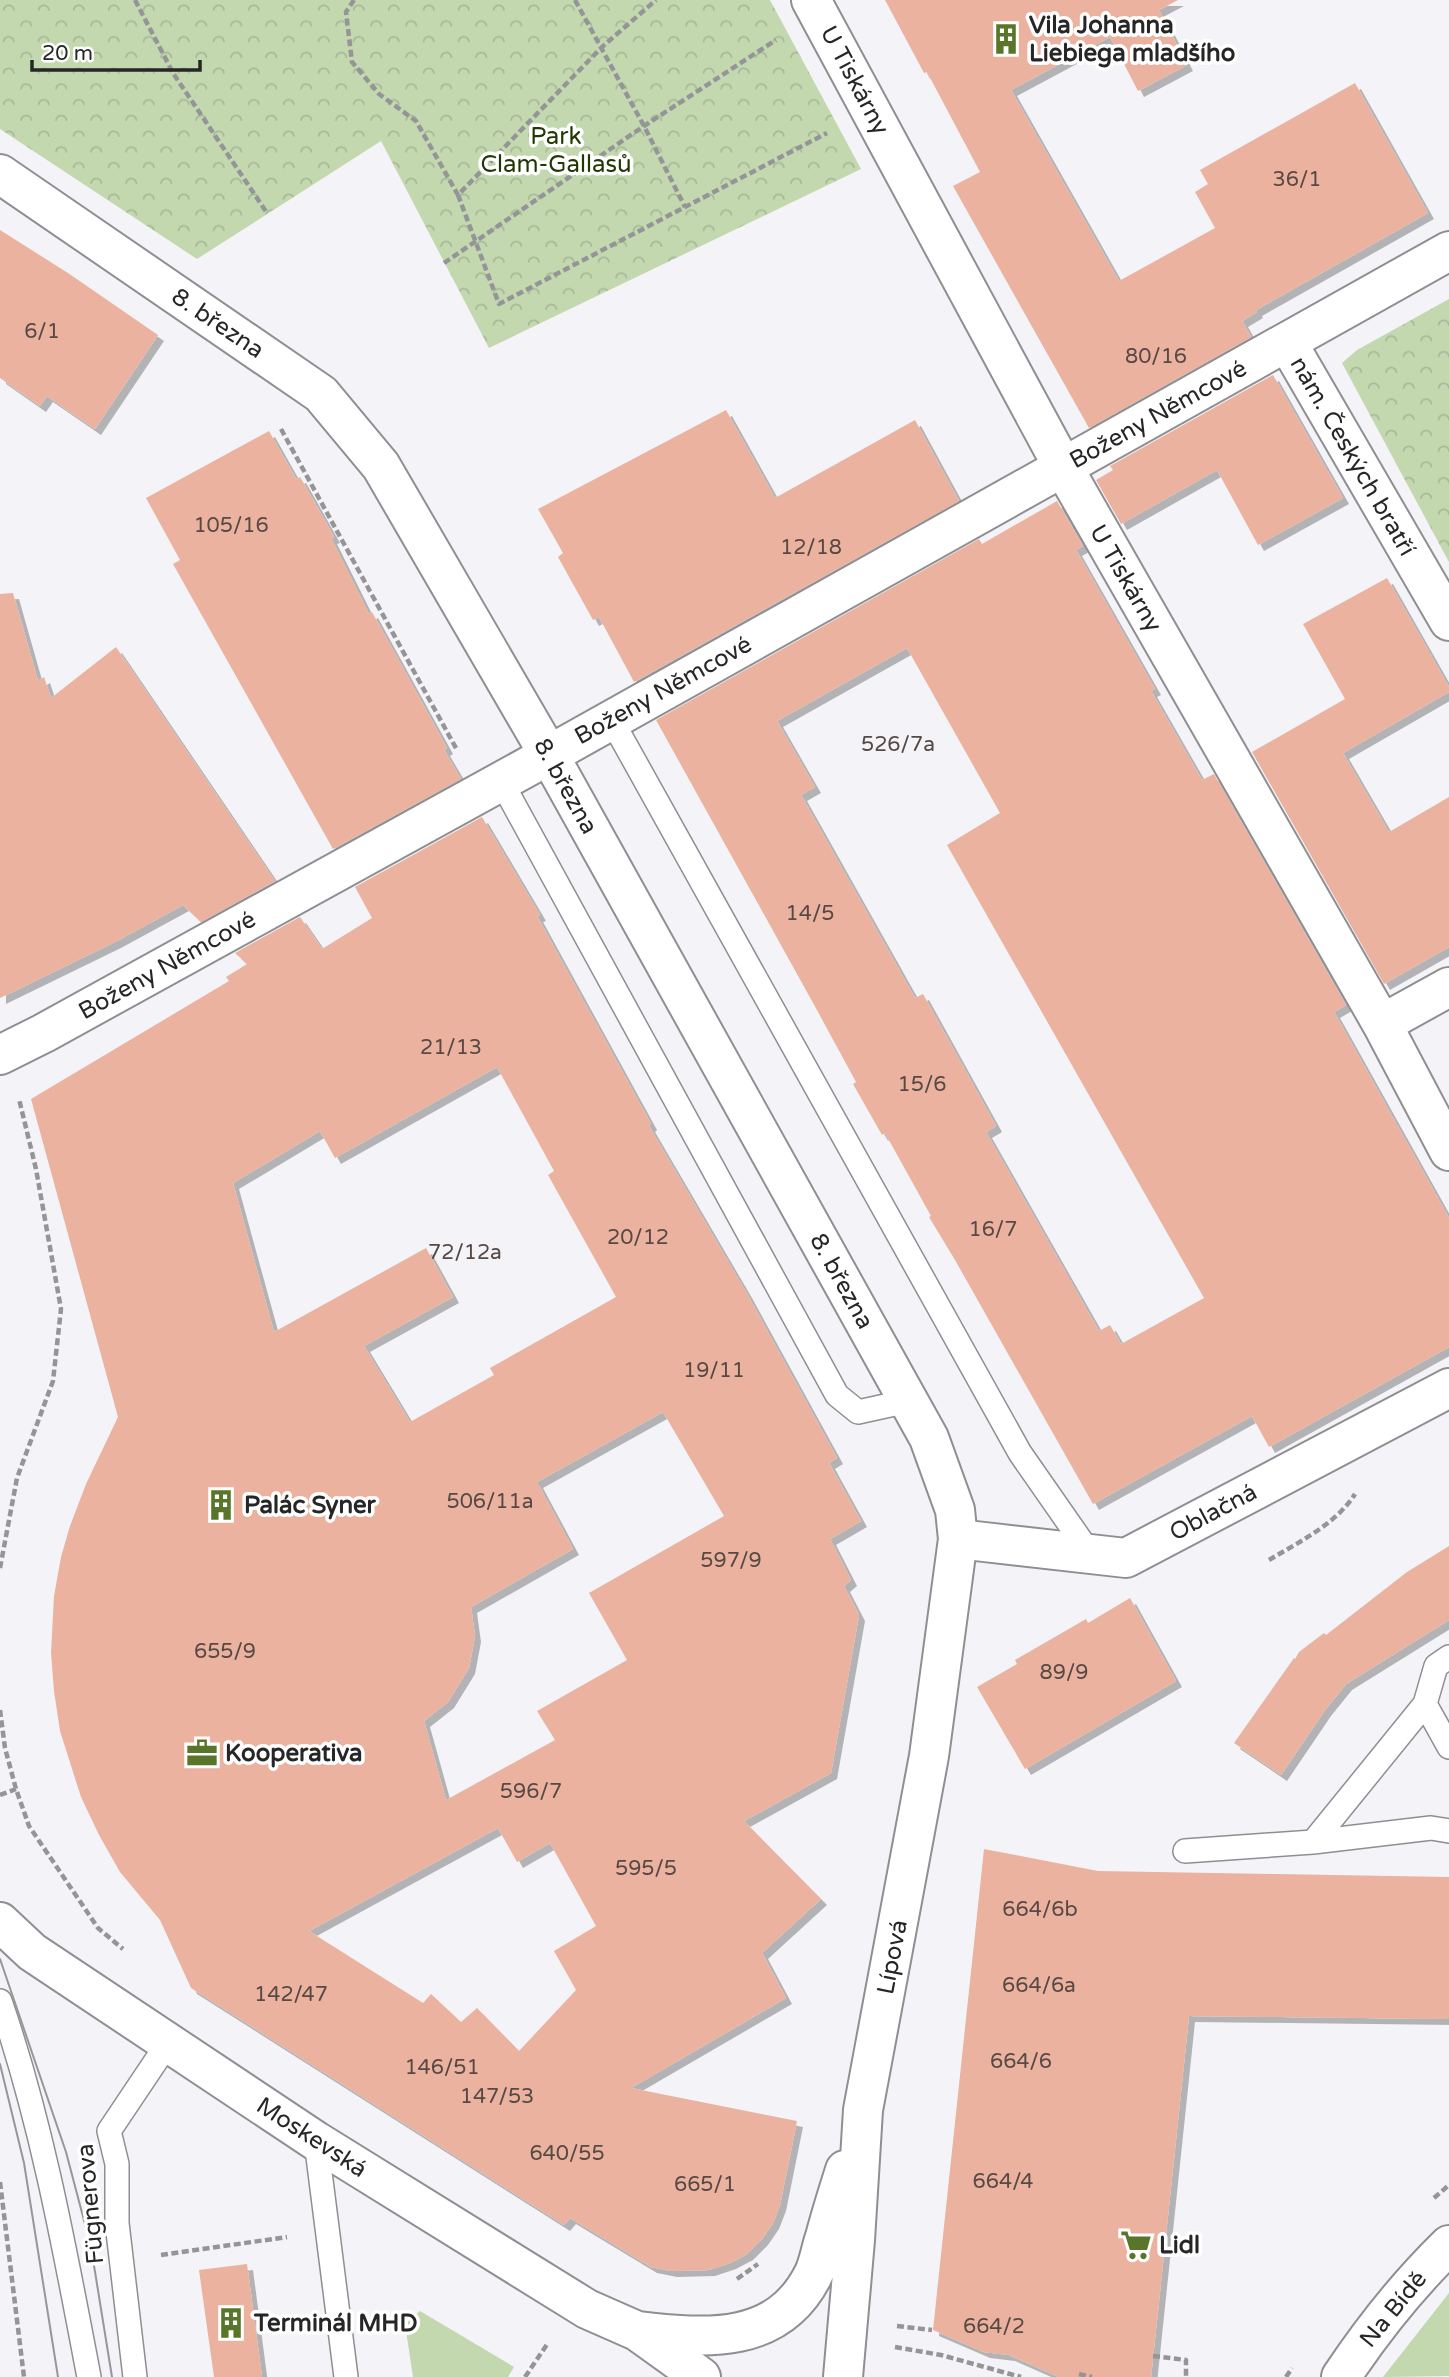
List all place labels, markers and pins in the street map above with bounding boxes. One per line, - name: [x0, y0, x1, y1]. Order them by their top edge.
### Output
- place label: Vila Johanna Liebiega mladšího: [1029, 11, 1235, 68]
- building icon: Vila Johanna Liebiega mladšího: [989, 22, 1023, 56]
- building icon: Palác Syner: [204, 1488, 238, 1522]
- place label: Palác Syner: [244, 1491, 377, 1520]
- office icon: Kooperativa: [185, 1736, 219, 1770]
- place label: Kooperativa: [225, 1739, 363, 1768]
- supermarket icon: Lidl: [1119, 2228, 1153, 2262]
- place label: Lidl: [1159, 2231, 1200, 2260]
- building icon: Terminál MHD: [214, 2306, 248, 2340]
- place label: Terminál MHD: [253, 2309, 418, 2338]

